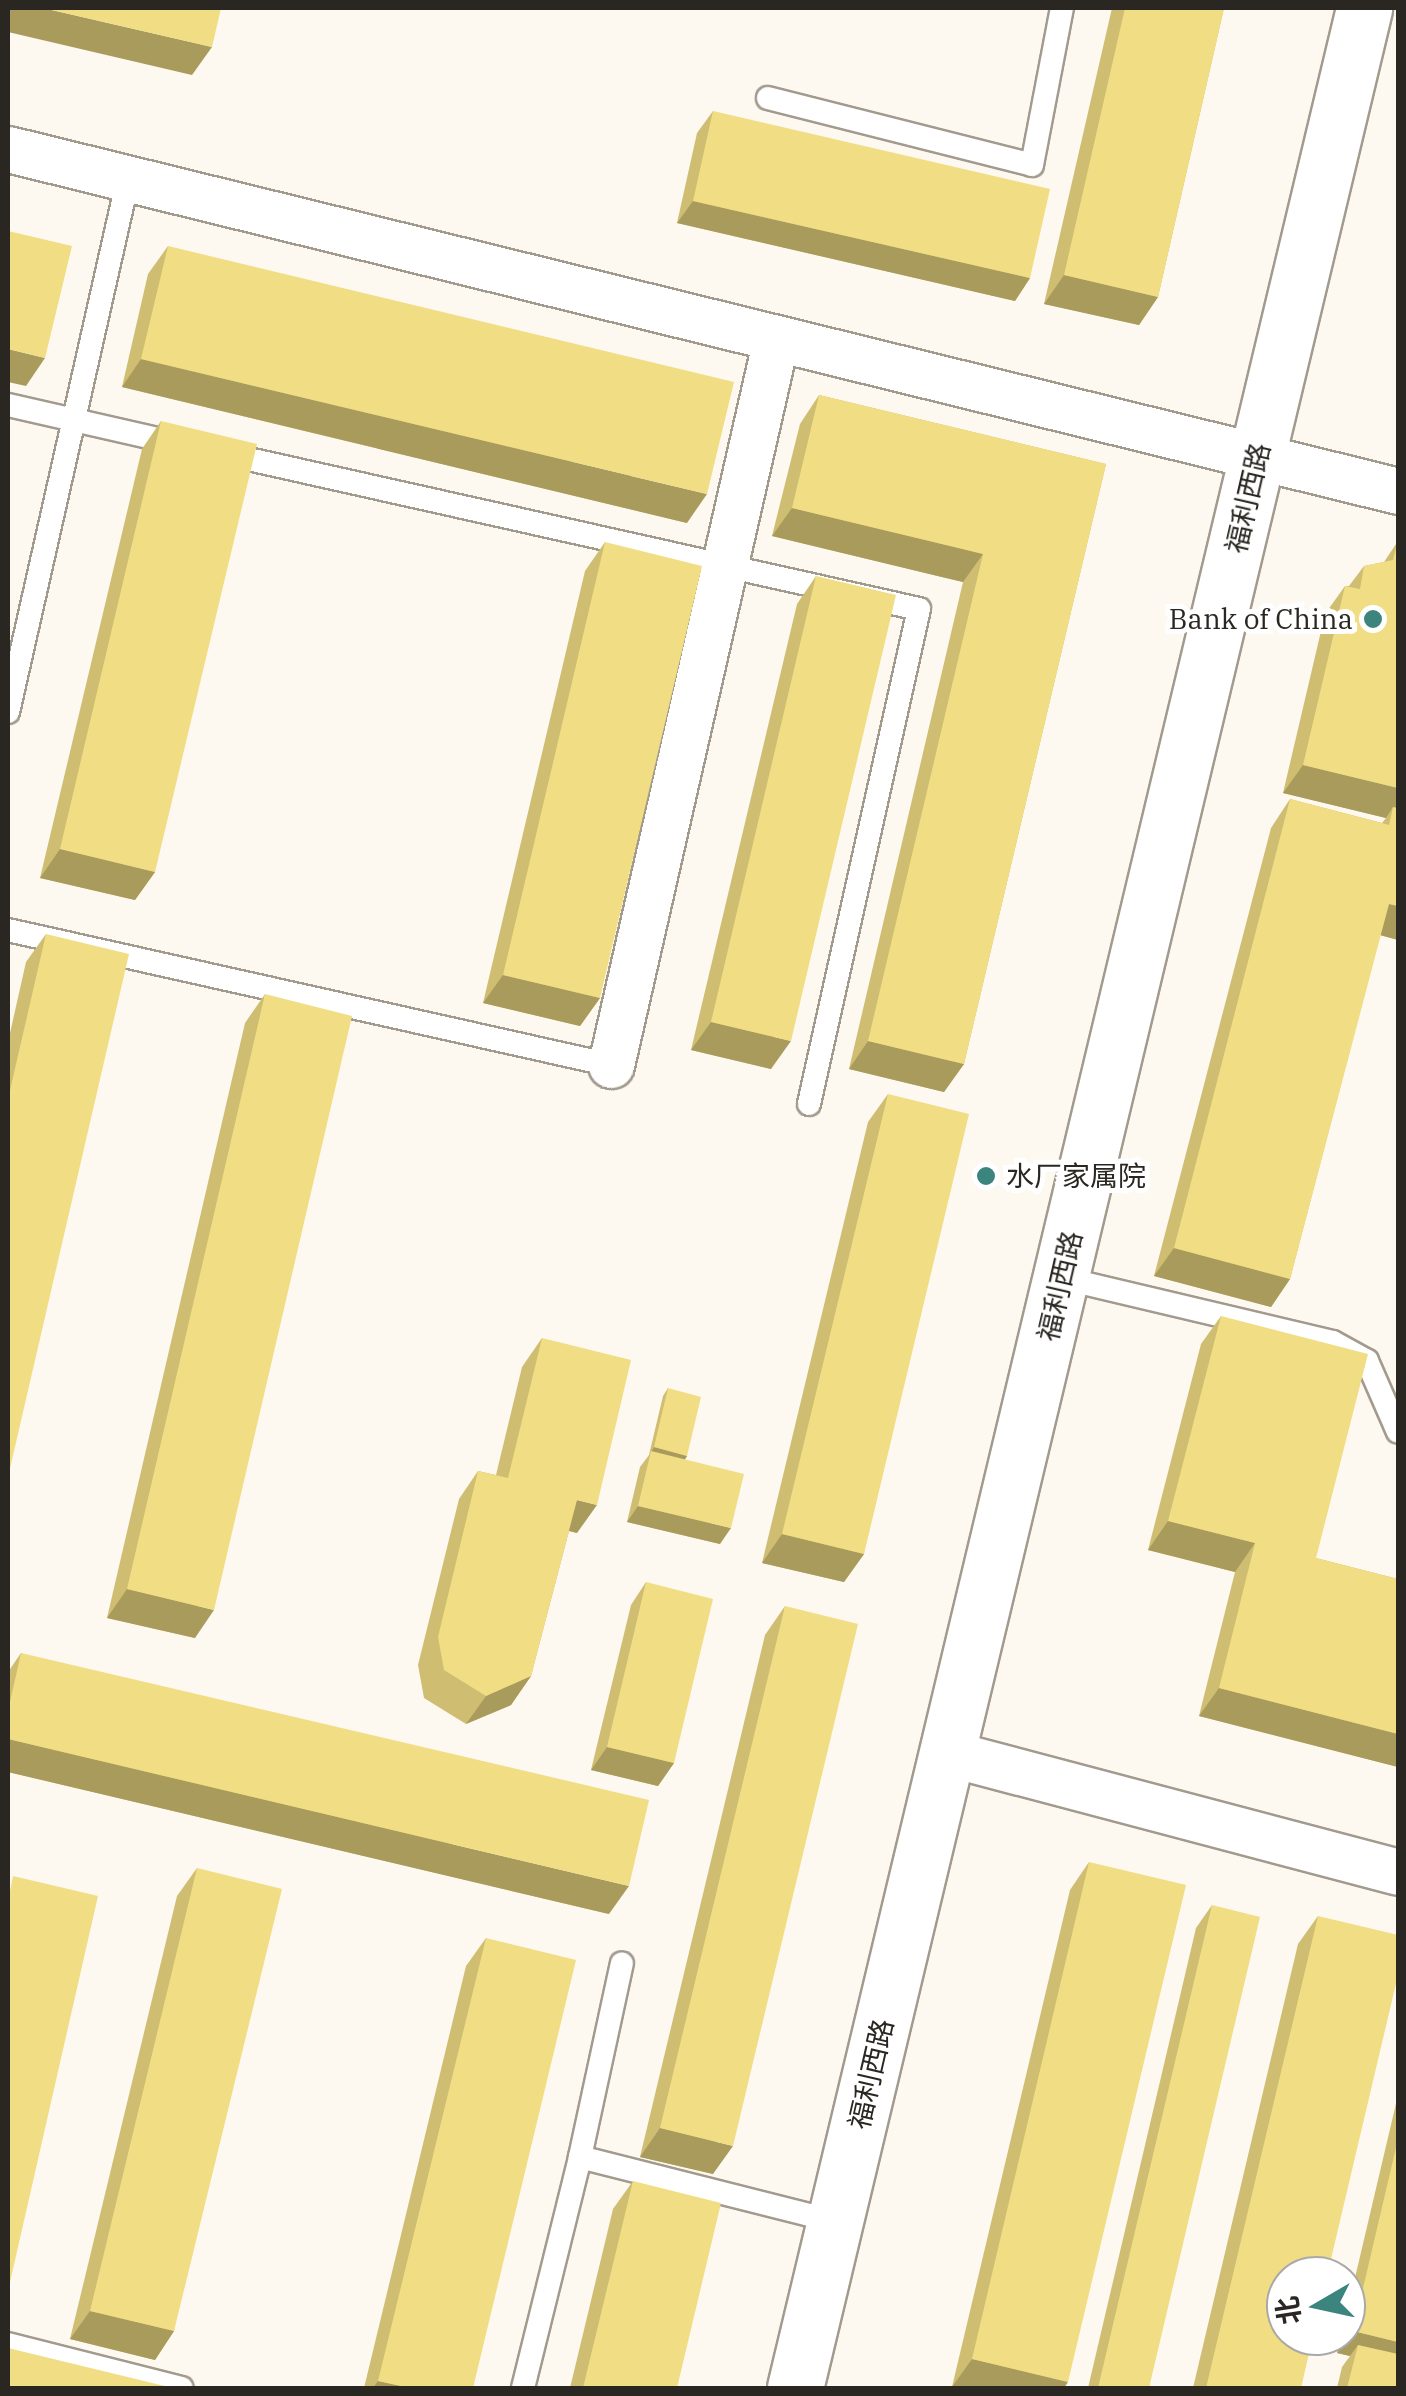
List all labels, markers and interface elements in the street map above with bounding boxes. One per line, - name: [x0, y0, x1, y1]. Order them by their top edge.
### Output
- street label: 福利西路: [1219, 440, 1277, 556]
- place label: Bank of China: [1169, 602, 1353, 636]
- marker: Bank of China: [1362, 608, 1384, 630]
- place label: 水厂家属院: [1006, 1159, 1146, 1193]
- marker: 水厂家属院: [975, 1165, 997, 1187]
- street label: 福利西路: [1031, 1228, 1089, 1344]
- street label: 福利西路: [842, 2016, 900, 2132]
- north arrow: [1266, 2256, 1366, 2356]
- text: 北: [1267, 2294, 1308, 2327]

